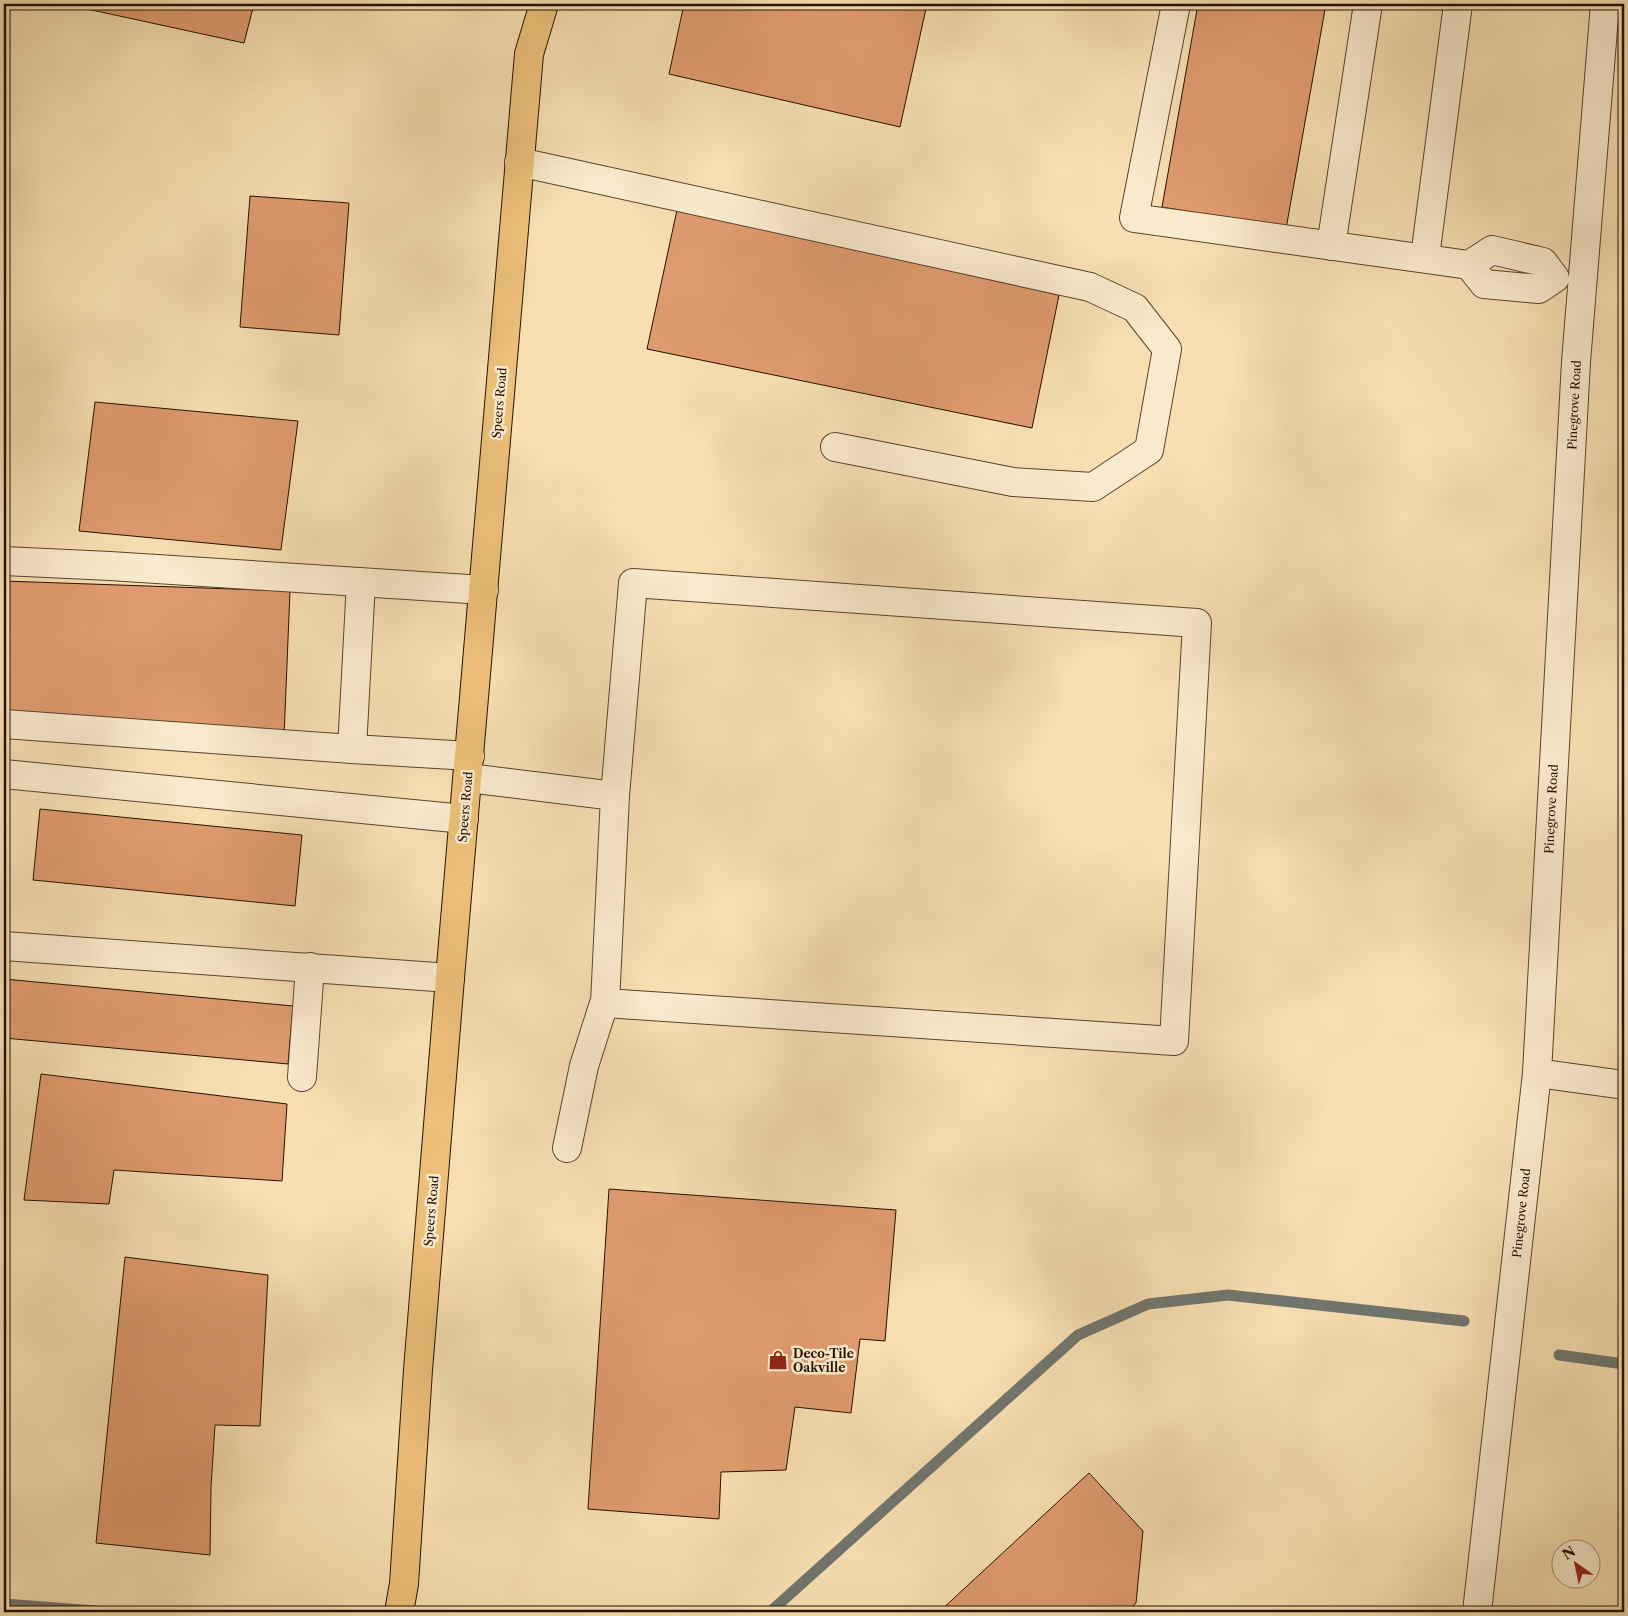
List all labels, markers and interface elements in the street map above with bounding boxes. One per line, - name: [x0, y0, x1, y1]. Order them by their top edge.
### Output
- street label: Pinegrove Road: [1564, 359, 1584, 450]
- street label: Speers Road: [488, 366, 510, 439]
- street label: Pinegrove Road: [1541, 763, 1561, 854]
- street label: Speers Road: [454, 770, 476, 843]
- street label: Pinegrove Road: [1509, 1167, 1533, 1258]
- street label: Speers Road: [420, 1174, 442, 1247]
- place label: Deco-Tile Oakville: [793, 1346, 854, 1375]
- shop icon: Deco-Tile Oakville: [767, 1349, 789, 1371]
- north arrow: [1550, 1538, 1600, 1588]
- text: N: [1559, 1542, 1579, 1564]

